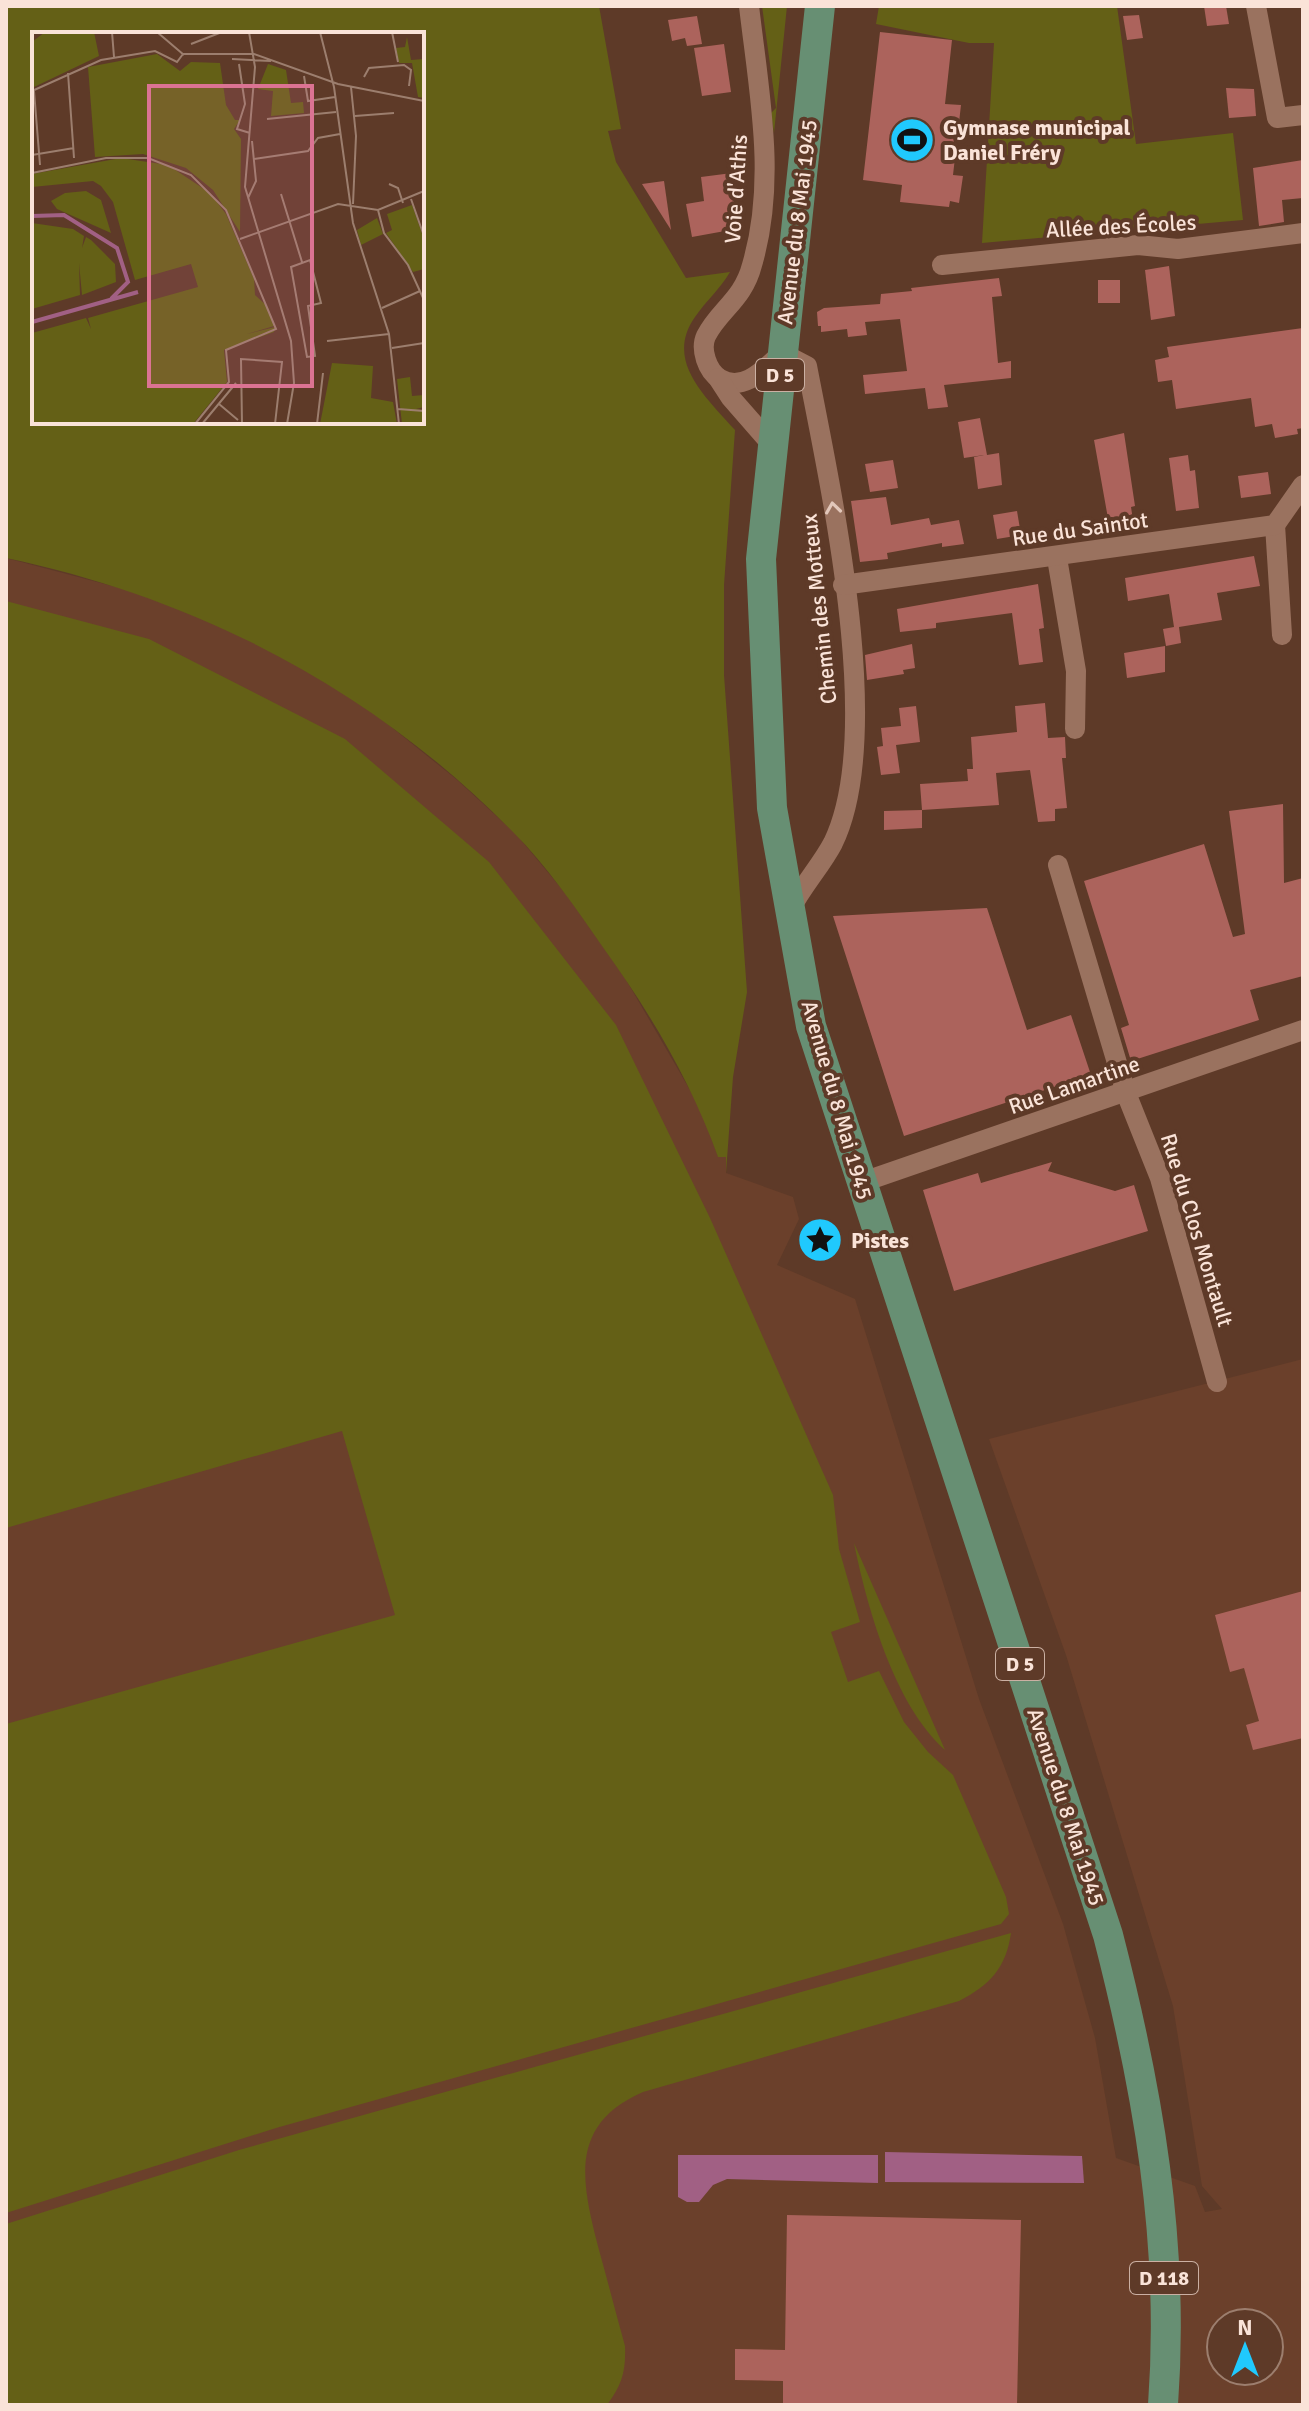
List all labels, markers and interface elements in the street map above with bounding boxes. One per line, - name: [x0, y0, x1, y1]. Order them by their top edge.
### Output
- inset map: [32, 32, 424, 424]
- place label: Gymnase municipal Daniel Fréry: [943, 114, 1131, 166]
- sports icon: Gymnase municipal Daniel Fréry: [888, 116, 936, 164]
- street label: Avenue du 8 Mai 1945: [771, 118, 823, 326]
- street label: Voie d'Athis: [719, 134, 753, 244]
- street label: Allée des Écoles: [1045, 209, 1197, 243]
- road number: D 5: [756, 359, 804, 391]
- one-way arrow: [825, 501, 842, 514]
- street label: Rue du Saintot: [1010, 506, 1150, 552]
- street label: Chemin des Motteux: [796, 513, 842, 705]
- street label: Avenue du 8 Mai 1945: [796, 997, 878, 1203]
- street label: Rue Lamartine: [1005, 1050, 1143, 1120]
- street label: Rue du Clos Montault: [1155, 1130, 1239, 1330]
- place icon: Pistes: [796, 1216, 844, 1264]
- place label: Pistes: [851, 1227, 909, 1254]
- road number: D 5: [996, 1648, 1044, 1680]
- street label: Avenue du 8 Mai 1945: [1021, 1705, 1111, 1909]
- road number: D 118: [1130, 2262, 1198, 2294]
- north arrow: [1205, 2307, 1285, 2387]
- text: N: [1237, 2314, 1253, 2341]

